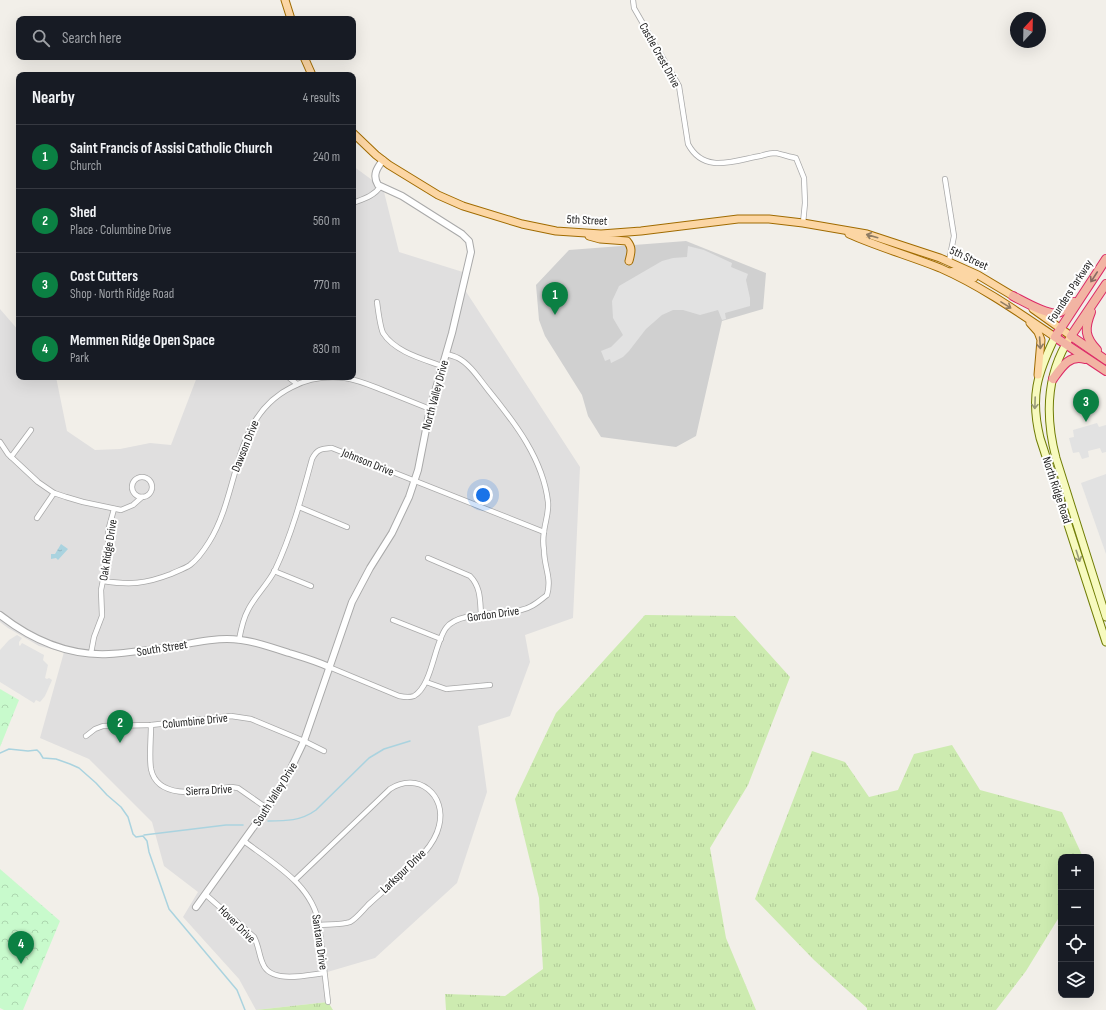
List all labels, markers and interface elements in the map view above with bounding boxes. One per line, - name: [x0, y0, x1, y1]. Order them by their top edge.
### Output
- north arrow: [1010, 12, 1046, 48]
- search box: [16, 16, 356, 60]
- street label: Castle Crest Drive: [636, 20, 684, 90]
- icon: search: [30, 27, 52, 49]
- text: Search here: [62, 29, 122, 48]
- text: Nearby: [32, 88, 75, 108]
- text: 4 results: [303, 90, 340, 106]
- text: Saint Francis of Assisi Catholic Church: [70, 139, 272, 158]
- text: 1: [42, 149, 48, 165]
- text: 240 m: [313, 149, 340, 165]
- text: Church: [70, 158, 102, 174]
- text: Shed: [70, 203, 96, 222]
- street label: 5th Street: [566, 212, 608, 229]
- text: 2: [42, 213, 48, 229]
- text: 560 m: [313, 213, 340, 229]
- text: Place · Columbine Drive: [70, 222, 171, 238]
- one-way arrow: [866, 231, 879, 239]
- street label: 5th Street: [947, 243, 991, 274]
- street label: Founders Parkway: [1044, 257, 1097, 326]
- text: Cost Cutters: [70, 267, 138, 286]
- one-way arrow: [1090, 271, 1098, 282]
- text: 3: [42, 277, 48, 293]
- text: 770 m: [313, 277, 340, 293]
- pin: 1: [542, 282, 568, 315]
- text: Shop · North Ridge Road: [70, 286, 174, 302]
- one-way arrow: [1000, 301, 1011, 309]
- text: Memmen Ridge Open Space: [70, 331, 215, 350]
- one-way arrow: [1037, 336, 1044, 349]
- text: 4: [42, 341, 48, 357]
- text: 830 m: [313, 341, 340, 357]
- text: Park: [70, 350, 89, 366]
- street label: North Valley Drive: [419, 358, 452, 432]
- pin: 3: [1073, 389, 1099, 422]
- one-way arrow: [1031, 396, 1039, 409]
- street label: Dawson Drive: [228, 418, 263, 474]
- street label: Johnson Drive: [339, 445, 396, 480]
- street label: North Ridge Road: [1039, 455, 1074, 526]
- your location: [473, 485, 493, 505]
- street label: Oak Ridge Drive: [96, 518, 121, 582]
- one-way arrow: [1075, 549, 1082, 562]
- street label: Gordon Drive: [466, 603, 520, 626]
- street label: South Street: [136, 637, 189, 660]
- pin: 2: [107, 710, 133, 743]
- street label: Columbine Drive: [162, 711, 229, 732]
- street label: South Valley Drive: [250, 760, 301, 829]
- street label: Sierra Drive: [185, 782, 233, 799]
- street label: Larkspur Drive: [377, 846, 429, 897]
- map controls: [1058, 854, 1094, 998]
- button: +: [1058, 854, 1094, 890]
- button: −: [1058, 890, 1094, 926]
- street label: Hover Drive: [215, 903, 259, 946]
- street label: Santana Drive: [308, 913, 331, 971]
- button: locate: [1058, 926, 1094, 962]
- pin: 4: [8, 931, 34, 964]
- button: layers: [1058, 962, 1094, 998]

